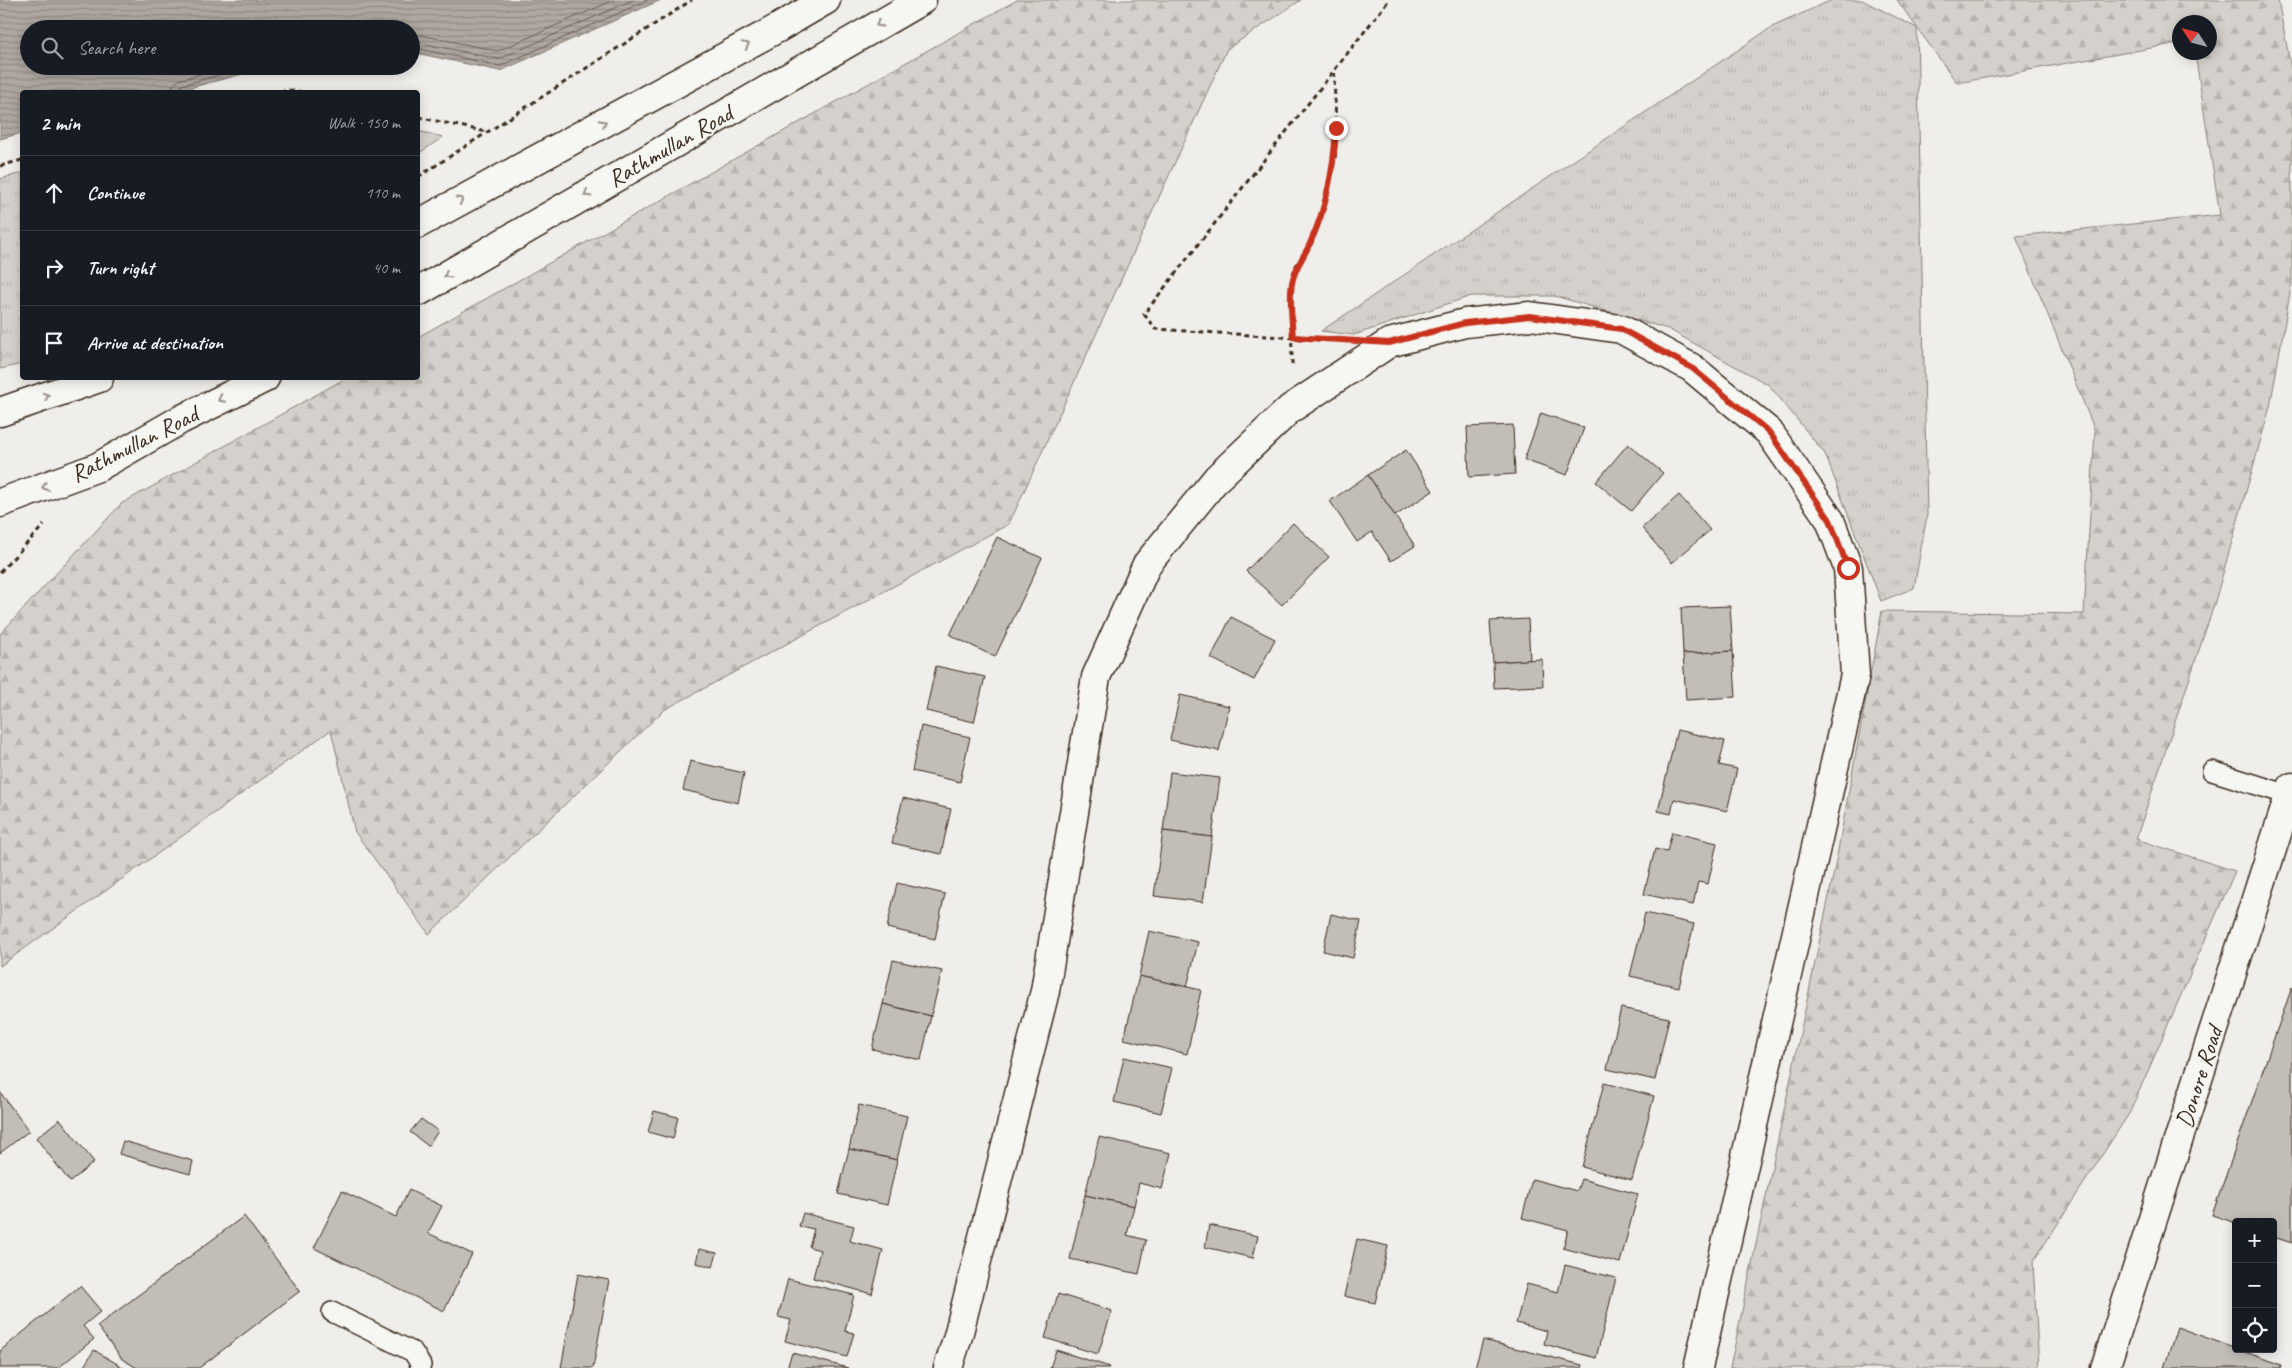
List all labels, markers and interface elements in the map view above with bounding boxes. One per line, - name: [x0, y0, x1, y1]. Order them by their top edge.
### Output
- north arrow: [2172, 15, 2217, 60]
- one-way arrow: [876, 18, 885, 28]
- search box: [20, 20, 420, 75]
- icon: search: [38, 34, 66, 62]
- text: Search here: [78, 36, 155, 60]
- one-way arrow: [741, 42, 750, 52]
- street label: Rathmullan Road: [602, 96, 741, 194]
- text: 2 min: [40, 110, 80, 136]
- text: Walk · 150 m: [328, 113, 400, 133]
- route end: [1325, 117, 1348, 140]
- one-way arrow: [598, 119, 607, 129]
- icon: ahead: [40, 179, 68, 207]
- text: Continue: [87, 181, 144, 205]
- text: 110 m: [366, 183, 400, 203]
- one-way arrow: [584, 187, 593, 197]
- one-way arrow: [455, 197, 464, 207]
- icon: right: [40, 254, 68, 282]
- text: Turn right: [87, 256, 154, 280]
- text: 40 m: [373, 258, 400, 278]
- one-way arrow: [443, 269, 452, 279]
- icon: arrive: [40, 329, 68, 357]
- text: Arrive at destination: [87, 331, 223, 355]
- one-way arrow: [41, 392, 50, 402]
- one-way arrow: [218, 393, 227, 403]
- street label: Rathmullan Road: [65, 397, 206, 489]
- one-way arrow: [41, 481, 50, 491]
- route start: [1837, 557, 1860, 580]
- street label: Donore Road: [2169, 1019, 2230, 1131]
- map controls: [2232, 1218, 2277, 1353]
- button: +: [2232, 1218, 2277, 1263]
- button: −: [2232, 1263, 2277, 1308]
- button: locate: [2232, 1308, 2277, 1353]

